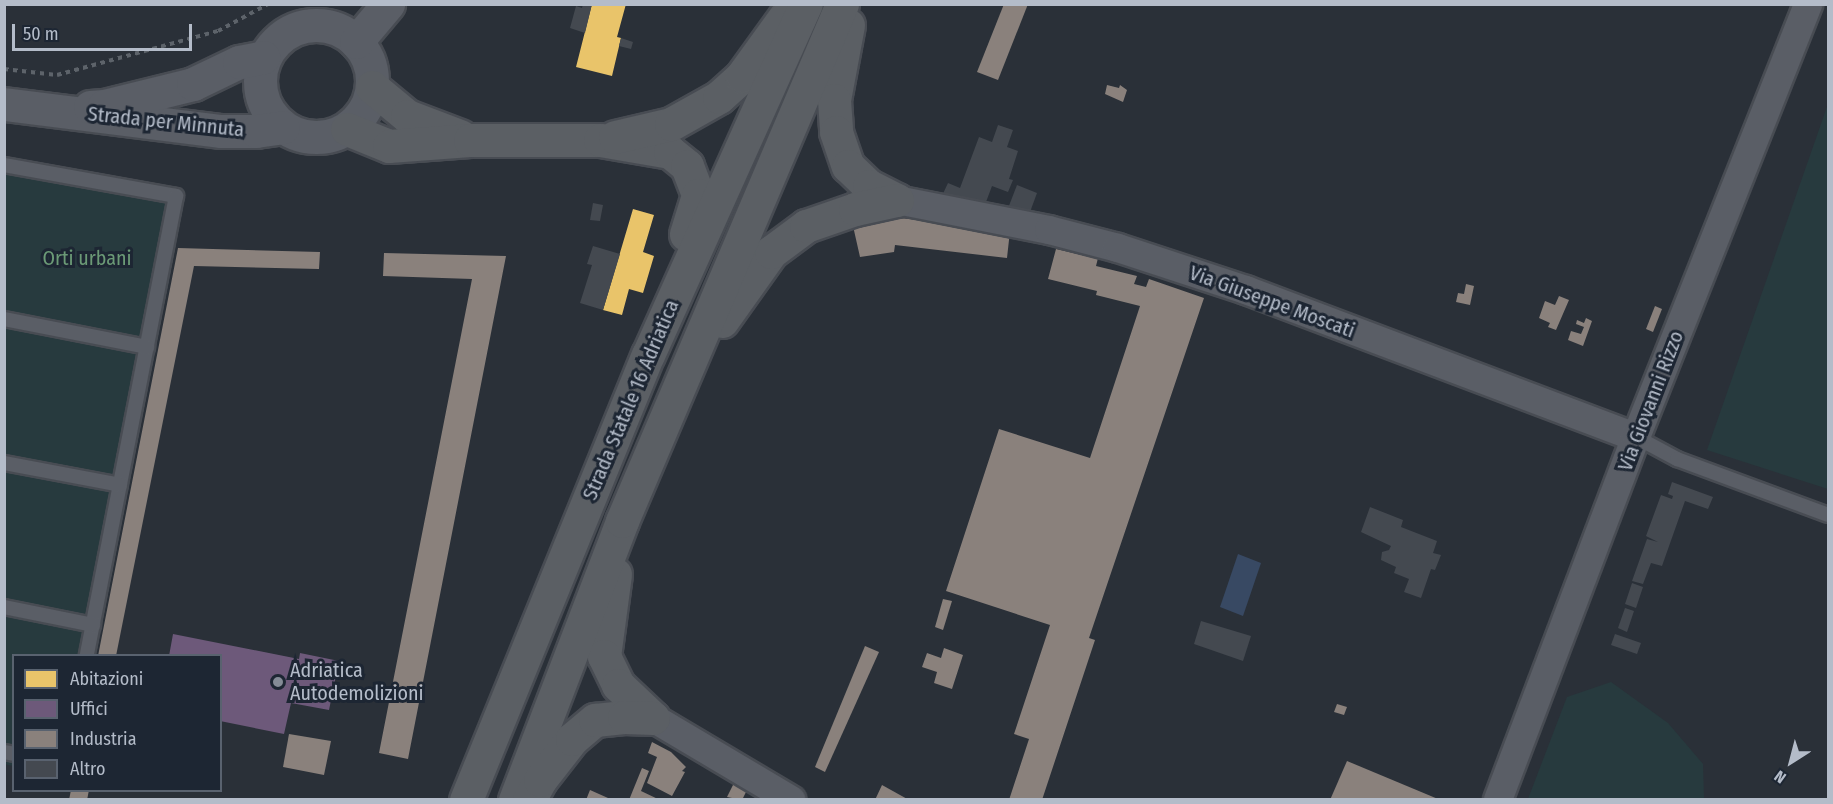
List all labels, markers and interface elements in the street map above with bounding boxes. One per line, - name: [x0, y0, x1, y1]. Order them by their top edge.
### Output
- scale bar: [15, 12, 195, 50]
- text: 50 m: [23, 23, 59, 45]
- street label: Strada per Minnuta: [87, 102, 245, 142]
- park label: Orti urbani: [42, 246, 132, 270]
- street label: Via Giuseppe Moscati: [1186, 261, 1358, 343]
- street label: Strada Statale 16 Adriatica: [578, 296, 684, 504]
- street label: Via Giovanni Rizzo: [1613, 328, 1689, 474]
- legend: [12, 654, 222, 792]
- place label: Adriatica Autodemolizioni: [290, 658, 424, 705]
- text: Abitazioni: [70, 668, 143, 690]
- marker: Adriatica Autodemolizioni: [271, 675, 285, 689]
- text: Uffici: [70, 698, 108, 720]
- text: Industria: [70, 728, 136, 750]
- north arrow: [1761, 732, 1821, 792]
- text: Altro: [70, 758, 105, 780]
- text: N: [1771, 766, 1790, 787]

